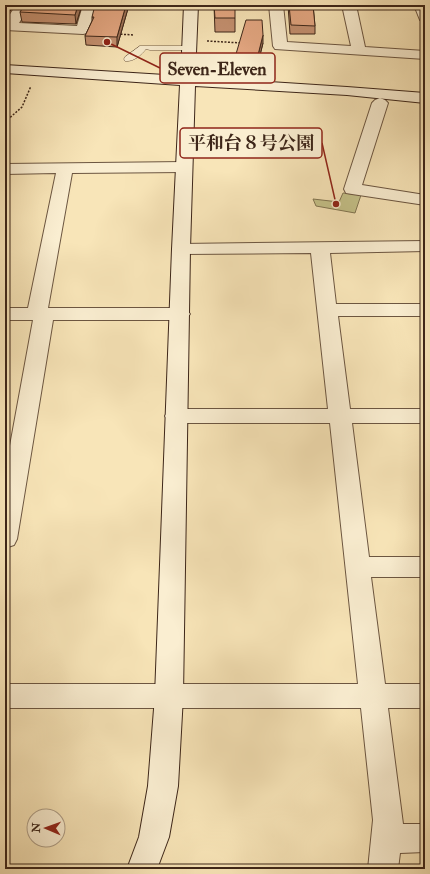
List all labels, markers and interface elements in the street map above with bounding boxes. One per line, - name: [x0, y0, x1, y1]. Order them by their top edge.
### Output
- callout: Seven-Eleven: [160, 53, 275, 83]
- text: Seven-Eleven: [168, 58, 267, 81]
- callout: 平和台８号公園: [180, 128, 322, 158]
- text: 平和台８号公園: [188, 132, 314, 155]
- north arrow: [26, 808, 66, 848]
- text: N: [30, 821, 43, 834]

